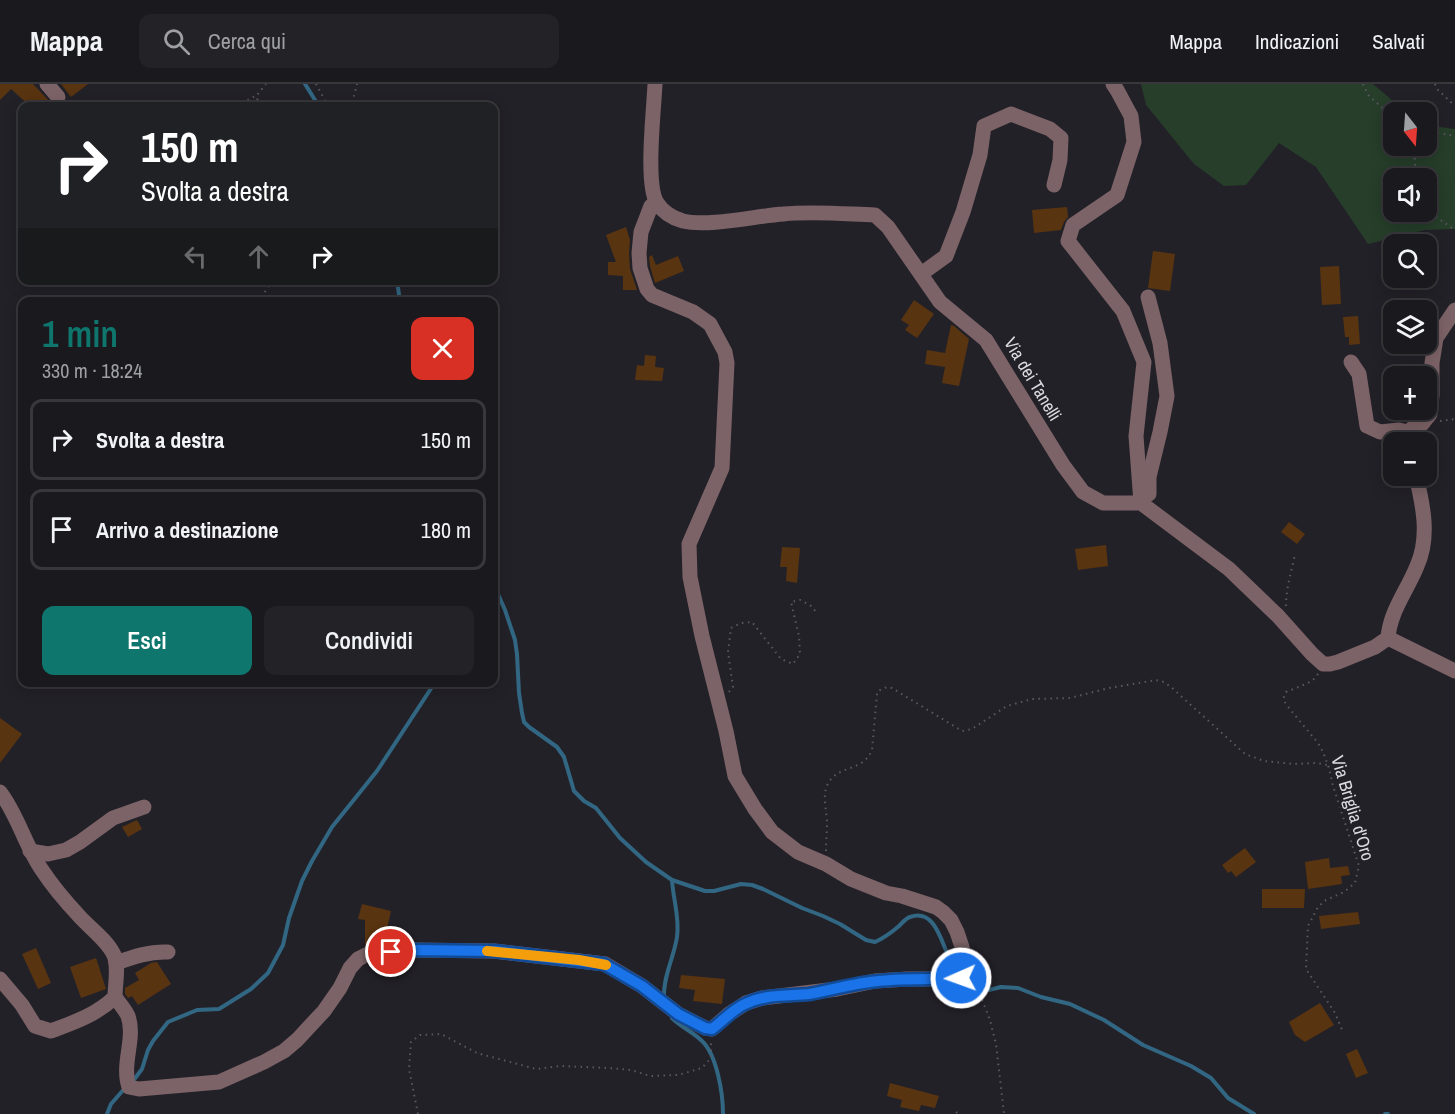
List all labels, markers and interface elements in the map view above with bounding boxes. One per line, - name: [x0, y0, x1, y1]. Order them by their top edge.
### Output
- search box: [139, 14, 559, 68]
- text: Mappa: [30, 22, 103, 60]
- icon: search: [160, 25, 193, 58]
- text: Cerca qui: [208, 26, 286, 56]
- text: Mappa: [1169, 27, 1222, 56]
- text: Indicazioni: [1255, 27, 1339, 56]
- text: Salvati: [1372, 27, 1425, 56]
- north arrow: [1383, 102, 1437, 156]
- map controls: [1383, 102, 1437, 486]
- text: 150 m: [141, 119, 239, 175]
- icon: right: [42, 126, 120, 204]
- button: sound: [1383, 168, 1437, 222]
- text: Svolta a destra: [141, 173, 289, 209]
- button: search: [1383, 234, 1437, 288]
- icon: left: [179, 240, 212, 273]
- icon: ahead: [242, 240, 275, 273]
- icon: right: [305, 240, 338, 273]
- button: layers: [1383, 300, 1437, 354]
- text: 1 min: [42, 310, 118, 358]
- button: close: [411, 317, 474, 380]
- street label: Via dei Tanelli: [998, 333, 1068, 425]
- text: 330 m · 18:24: [42, 357, 142, 384]
- button: +: [1383, 366, 1437, 420]
- icon: right: [45, 423, 78, 456]
- text: Svolta a destra: [96, 425, 224, 455]
- text: 150 m: [421, 425, 471, 455]
- button: −: [1383, 432, 1437, 486]
- icon: arrive: [45, 513, 78, 546]
- text: Arrivo a destinazione: [96, 515, 278, 545]
- text: 180 m: [421, 515, 471, 545]
- button: Esci: [42, 606, 252, 675]
- button: Condividi: [264, 606, 474, 675]
- street label: Via Briglia d'Oro: [1325, 753, 1381, 863]
- pin: [365, 926, 416, 977]
- icon: arrive: [374, 935, 407, 968]
- position arrow: [929, 946, 993, 1010]

